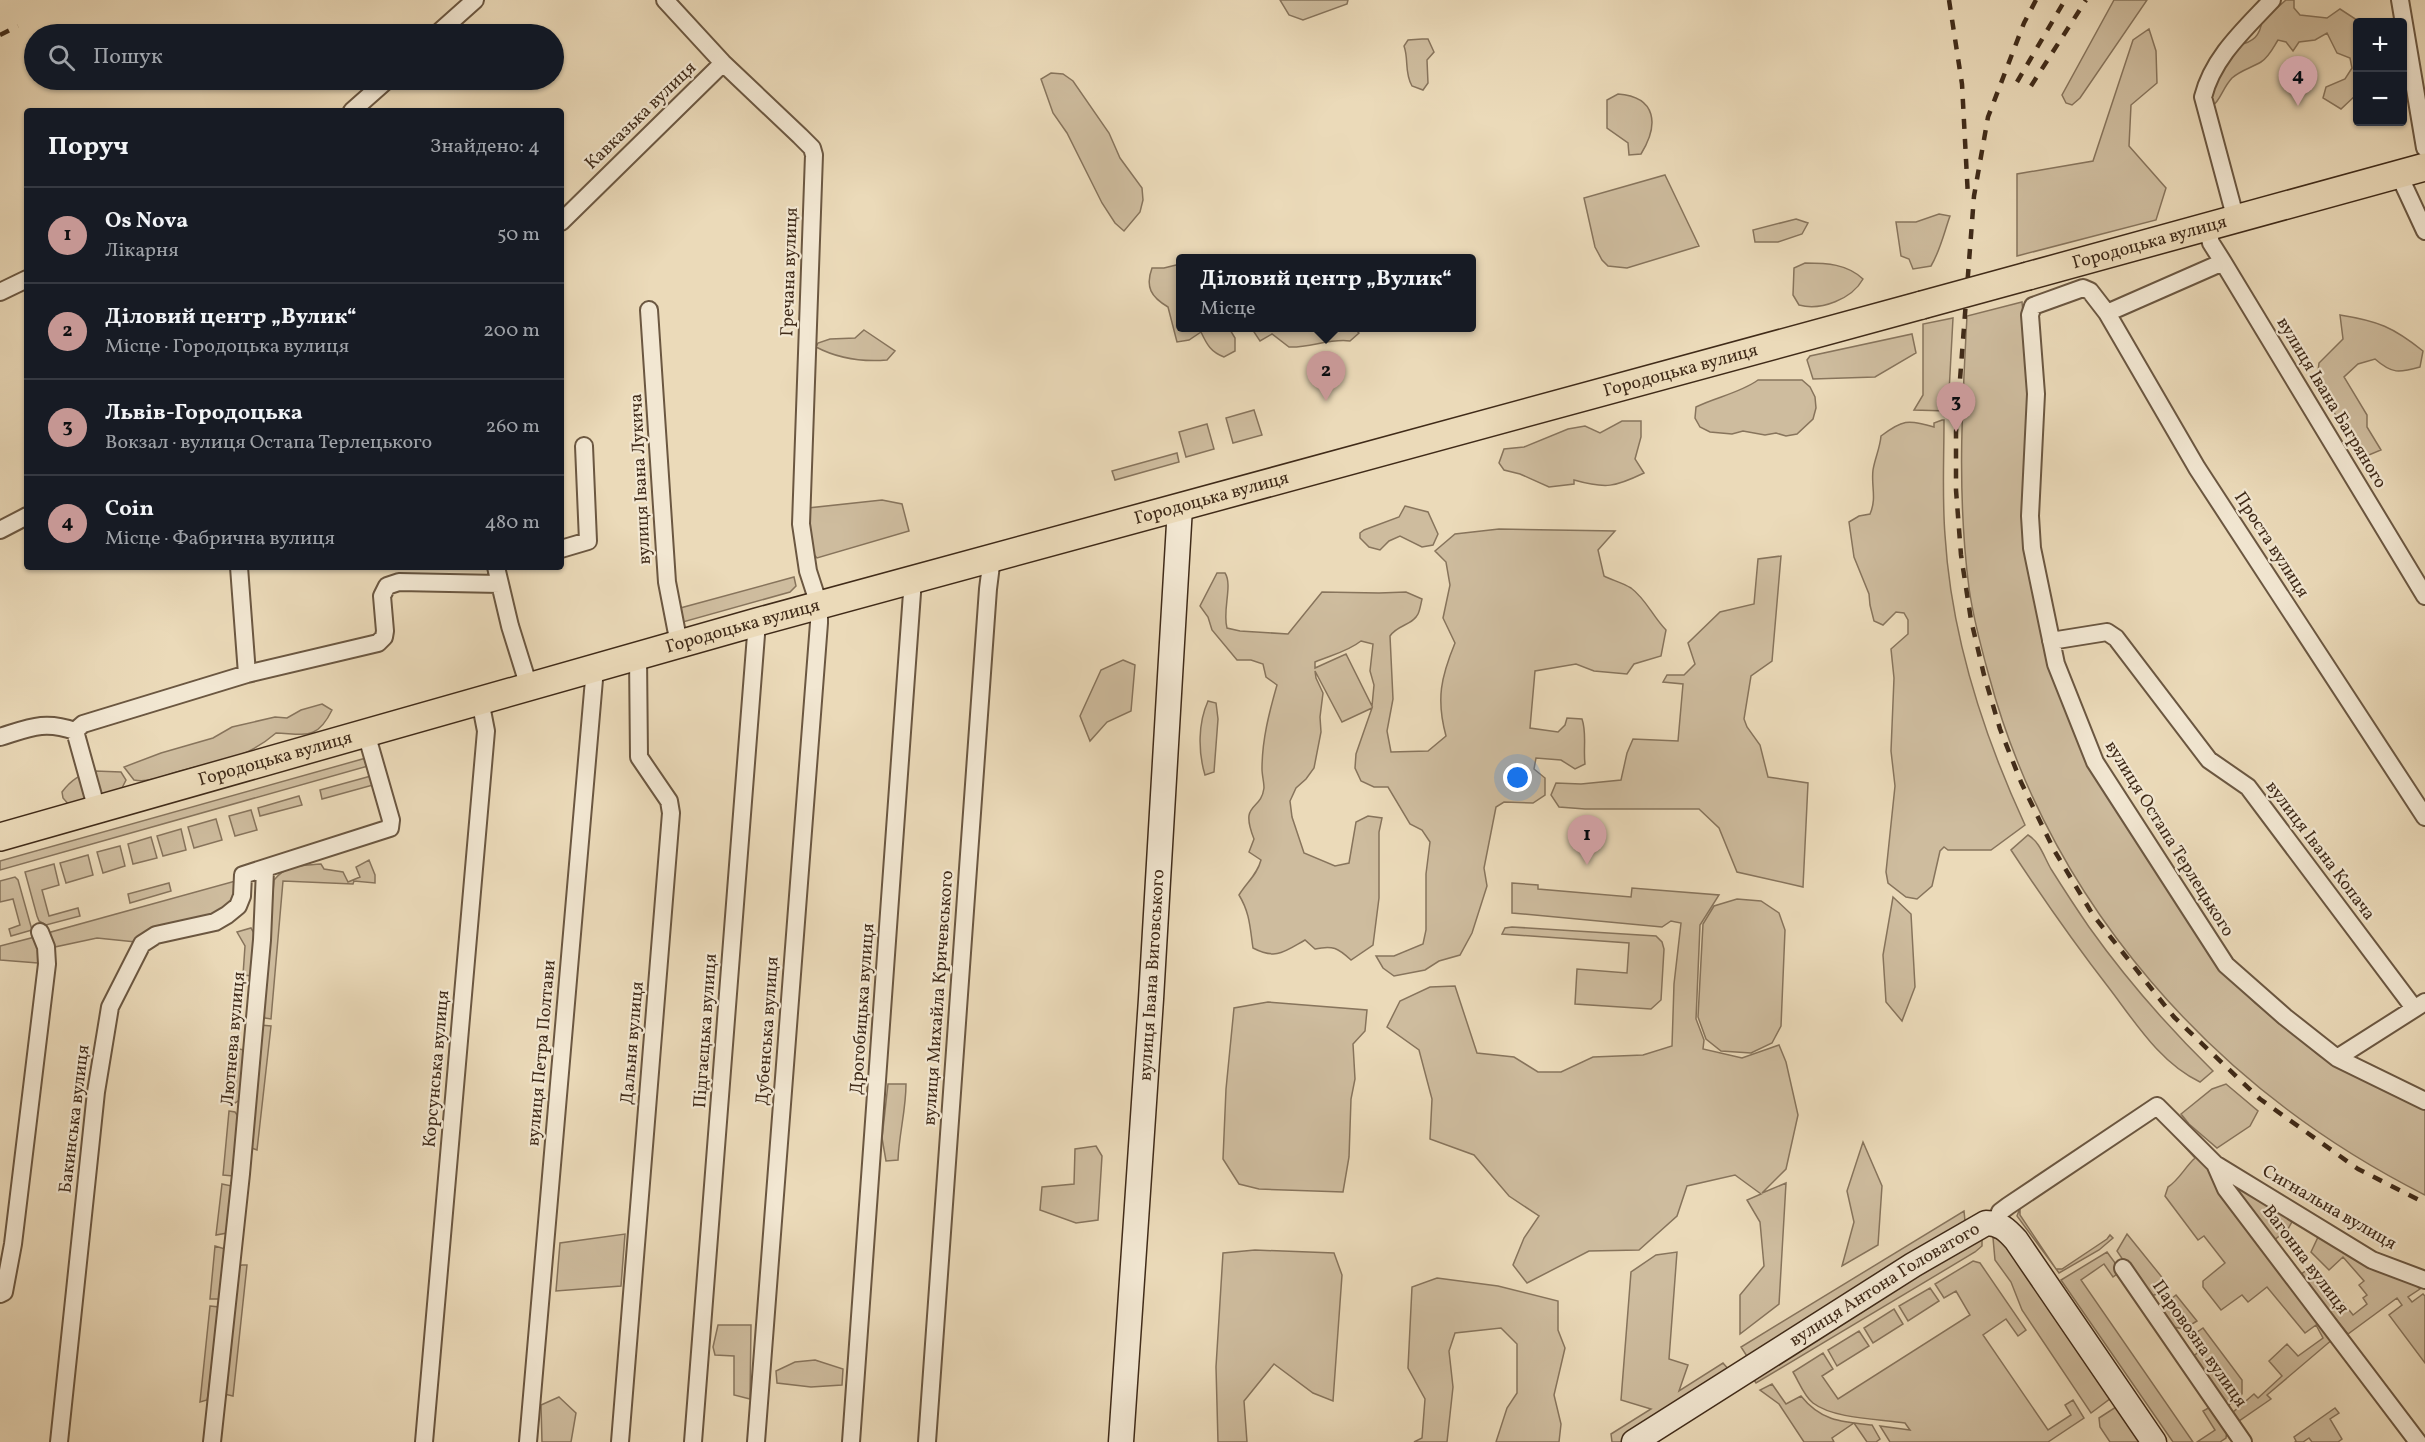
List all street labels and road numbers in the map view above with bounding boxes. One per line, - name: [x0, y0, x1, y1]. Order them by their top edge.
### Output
- street label: Кавказька вулиця: [580, 56, 702, 176]
- street label: Гречана вулиця: [775, 207, 805, 337]
- street label: Городоцька вулиця: [2069, 210, 2230, 276]
- street label: вулиця Івана Багряного: [2270, 313, 2392, 493]
- street label: Городоцька вулиця: [1600, 338, 1761, 404]
- street label: вулиця Івана Лукича: [624, 393, 658, 565]
- street label: Городоцька вулиця: [1131, 465, 1292, 531]
- street label: Проста вулиця: [2227, 487, 2315, 603]
- street label: Городоцька вулиця: [663, 593, 823, 660]
- street label: Городоцька вулиця: [195, 725, 355, 793]
- street label: вулиця Остапа Терлецького: [2098, 736, 2240, 942]
- street label: вулиця Івана Копача: [2259, 776, 2381, 926]
- street label: вулиця Івана Виговського: [1133, 868, 1171, 1082]
- street label: вулиця Михайла Кричевського: [918, 870, 960, 1126]
- street label: Дрогобицька вулиця: [845, 923, 881, 1095]
- street label: Підгаєцька вулиця: [688, 953, 724, 1109]
- street label: Дубенська вулиця: [750, 956, 786, 1106]
- street label: вулиця Петра Полтави: [521, 959, 563, 1147]
- street label: Лютнева вулиця: [216, 971, 252, 1107]
- street label: Дальня вулиця: [615, 980, 651, 1106]
- street label: Корсунська вулиця: [418, 989, 456, 1149]
- street label: Бакинська вулиця: [53, 1043, 97, 1195]
- street label: Сигнальна вулиця: [2257, 1159, 2401, 1257]
- street label: Вагонна вулиця: [2256, 1200, 2354, 1320]
- street label: вулиця Антона Головатого: [1785, 1217, 1984, 1353]
- street label: Паровозна вулиця: [2146, 1275, 2252, 1413]

